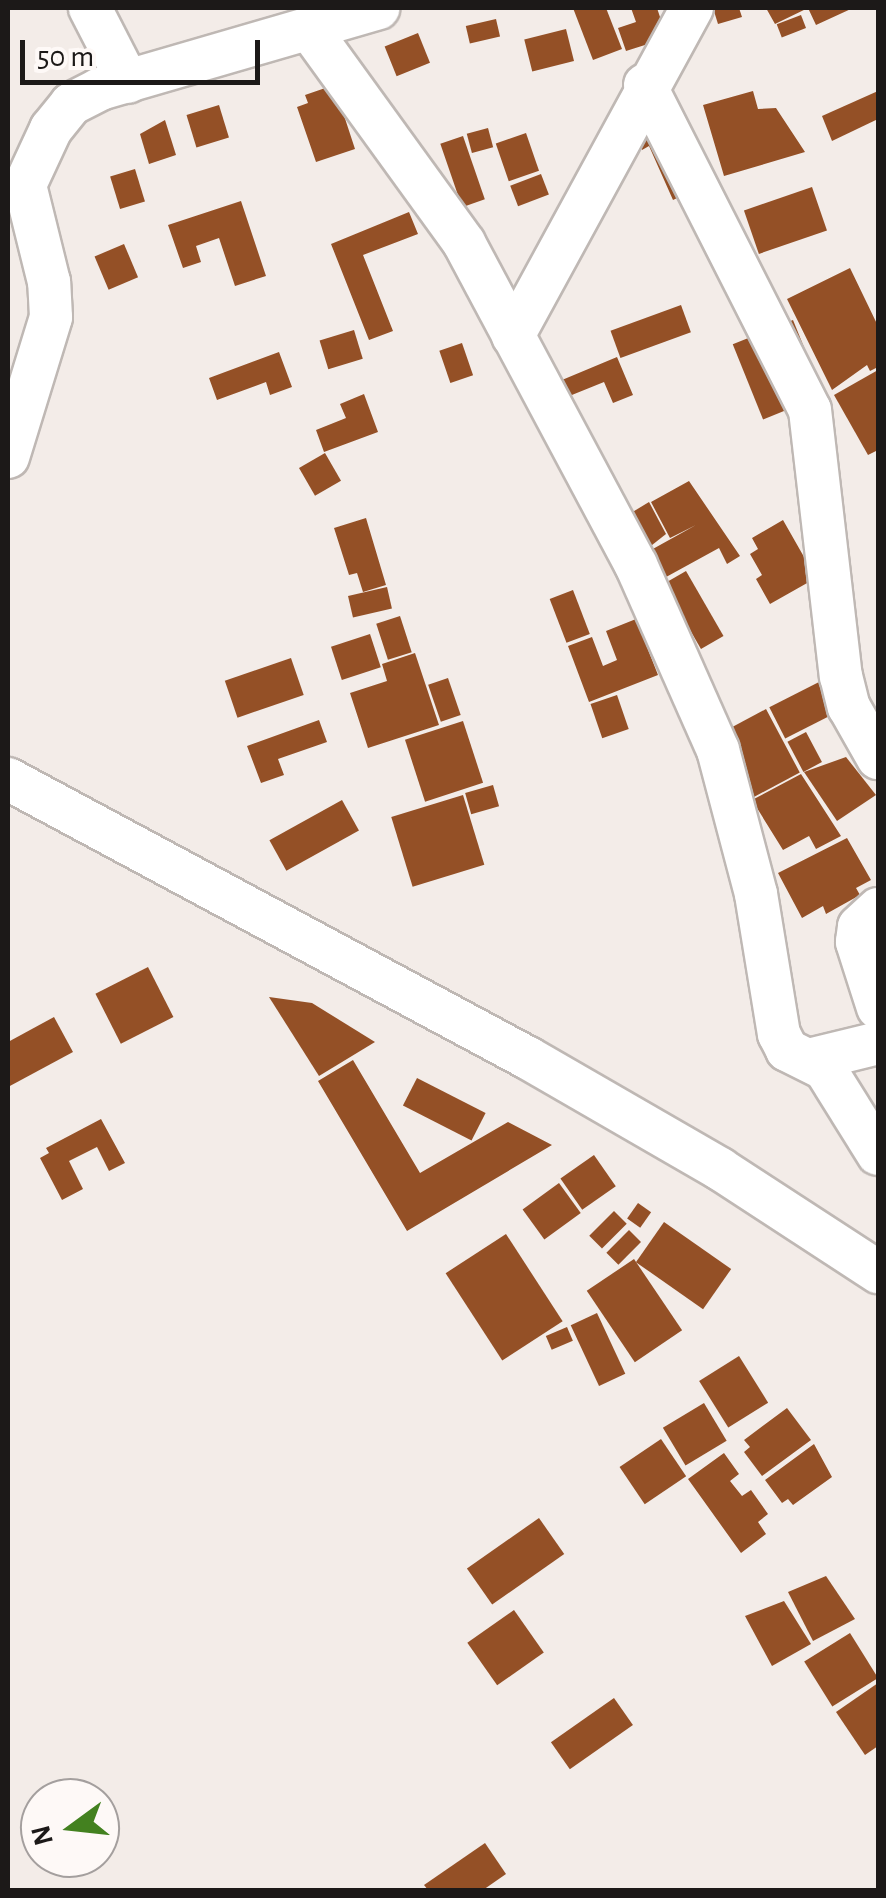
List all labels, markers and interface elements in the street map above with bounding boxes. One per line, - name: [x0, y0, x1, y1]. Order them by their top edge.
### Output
- scale bar: [25, 20, 265, 82]
- text: 50 m: [37, 42, 94, 72]
- north arrow: [20, 1778, 120, 1878]
- text: N: [27, 1822, 59, 1848]

